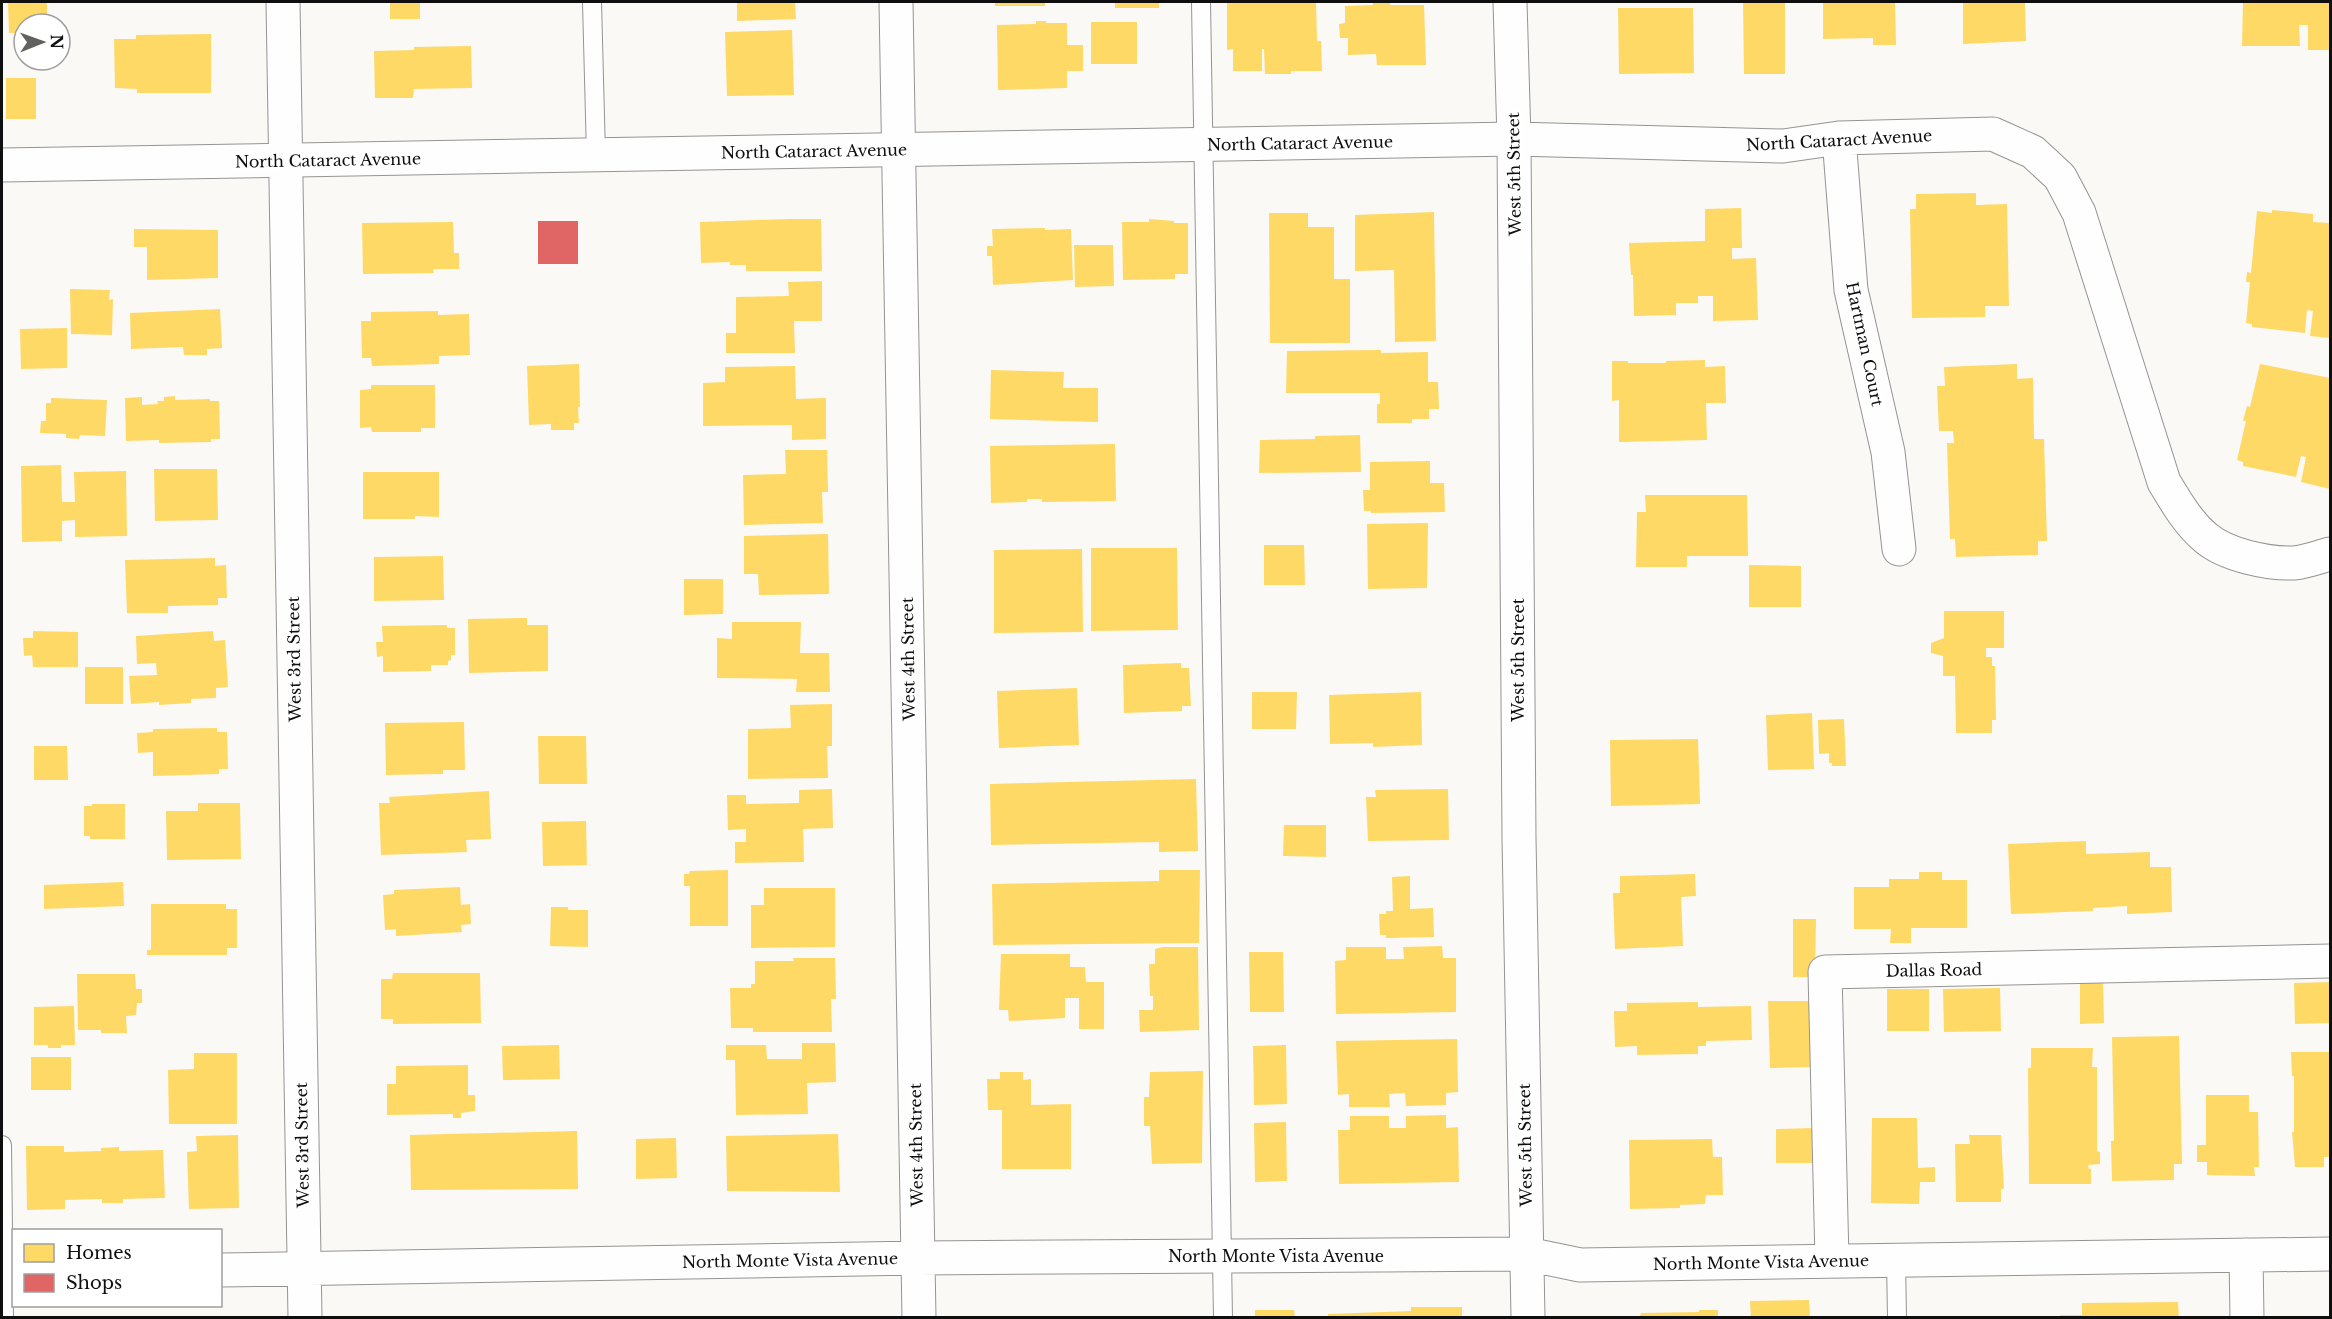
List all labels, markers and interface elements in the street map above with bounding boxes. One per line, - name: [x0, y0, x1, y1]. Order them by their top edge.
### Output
- north arrow: [12, 12, 72, 72]
- text: N: [47, 34, 67, 49]
- street label: West 5th Street: [1503, 112, 1525, 237]
- street label: North Cataract Avenue: [1745, 125, 1933, 155]
- street label: North Cataract Avenue: [1207, 131, 1393, 155]
- street label: North Cataract Avenue: [721, 139, 907, 163]
- street label: North Cataract Avenue: [235, 148, 421, 172]
- street label: Hartman Court: [1842, 280, 1888, 408]
- street label: West 3rd Street: [283, 596, 305, 723]
- street label: West 4th Street: [897, 597, 919, 722]
- street label: West 5th Street: [1508, 598, 1528, 723]
- street label: Dallas Road: [1886, 959, 1983, 981]
- street label: West 3rd Street: [291, 1082, 313, 1209]
- street label: West 4th Street: [905, 1083, 927, 1208]
- street label: West 5th Street: [1514, 1083, 1536, 1208]
- legend: [12, 1229, 222, 1307]
- text: Homes: [66, 1242, 132, 1264]
- street label: North Monte Vista Avenue: [1168, 1246, 1384, 1266]
- street label: North Monte Vista Avenue: [682, 1248, 898, 1272]
- street label: North Monte Vista Avenue: [1653, 1250, 1869, 1274]
- text: Shops: [66, 1272, 122, 1294]

